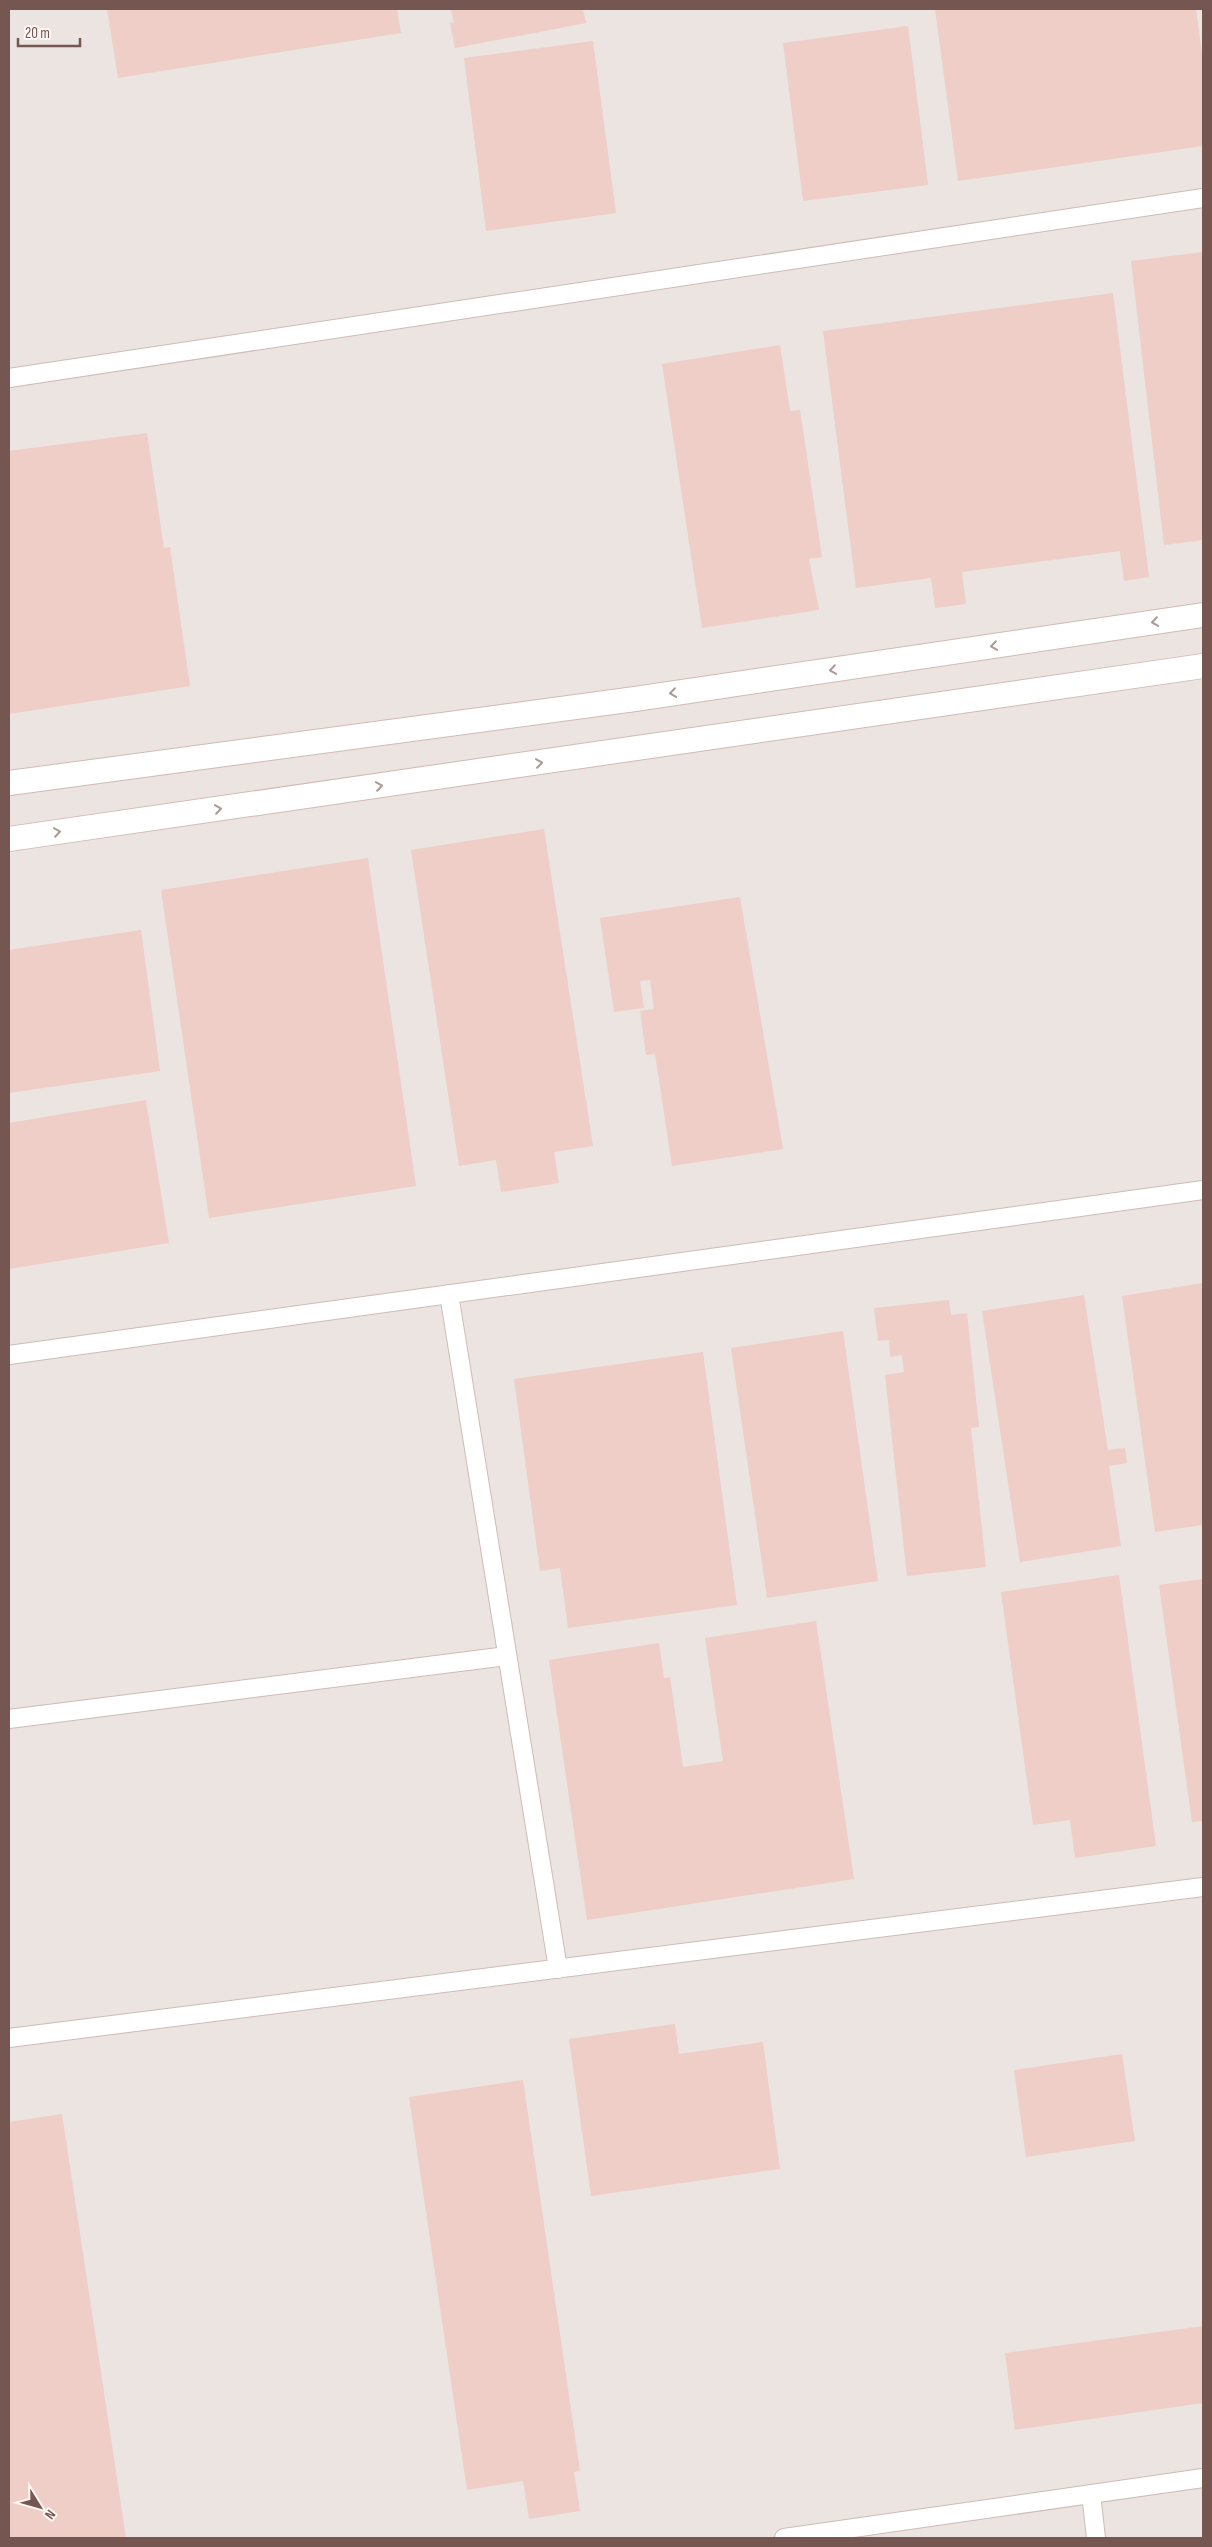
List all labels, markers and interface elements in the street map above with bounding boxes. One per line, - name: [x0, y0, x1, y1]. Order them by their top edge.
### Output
- scale bar: [18, 15, 80, 47]
- text: 20 m: [25, 24, 50, 43]
- one-way arrow: [1151, 617, 1159, 627]
- one-way arrow: [990, 640, 998, 651]
- one-way arrow: [829, 664, 838, 674]
- one-way arrow: [668, 687, 676, 698]
- one-way arrow: [535, 758, 544, 768]
- one-way arrow: [375, 781, 383, 792]
- one-way arrow: [214, 804, 222, 815]
- one-way arrow: [53, 828, 61, 838]
- north arrow: [15, 2482, 65, 2532]
- text: N: [41, 2506, 59, 2523]

